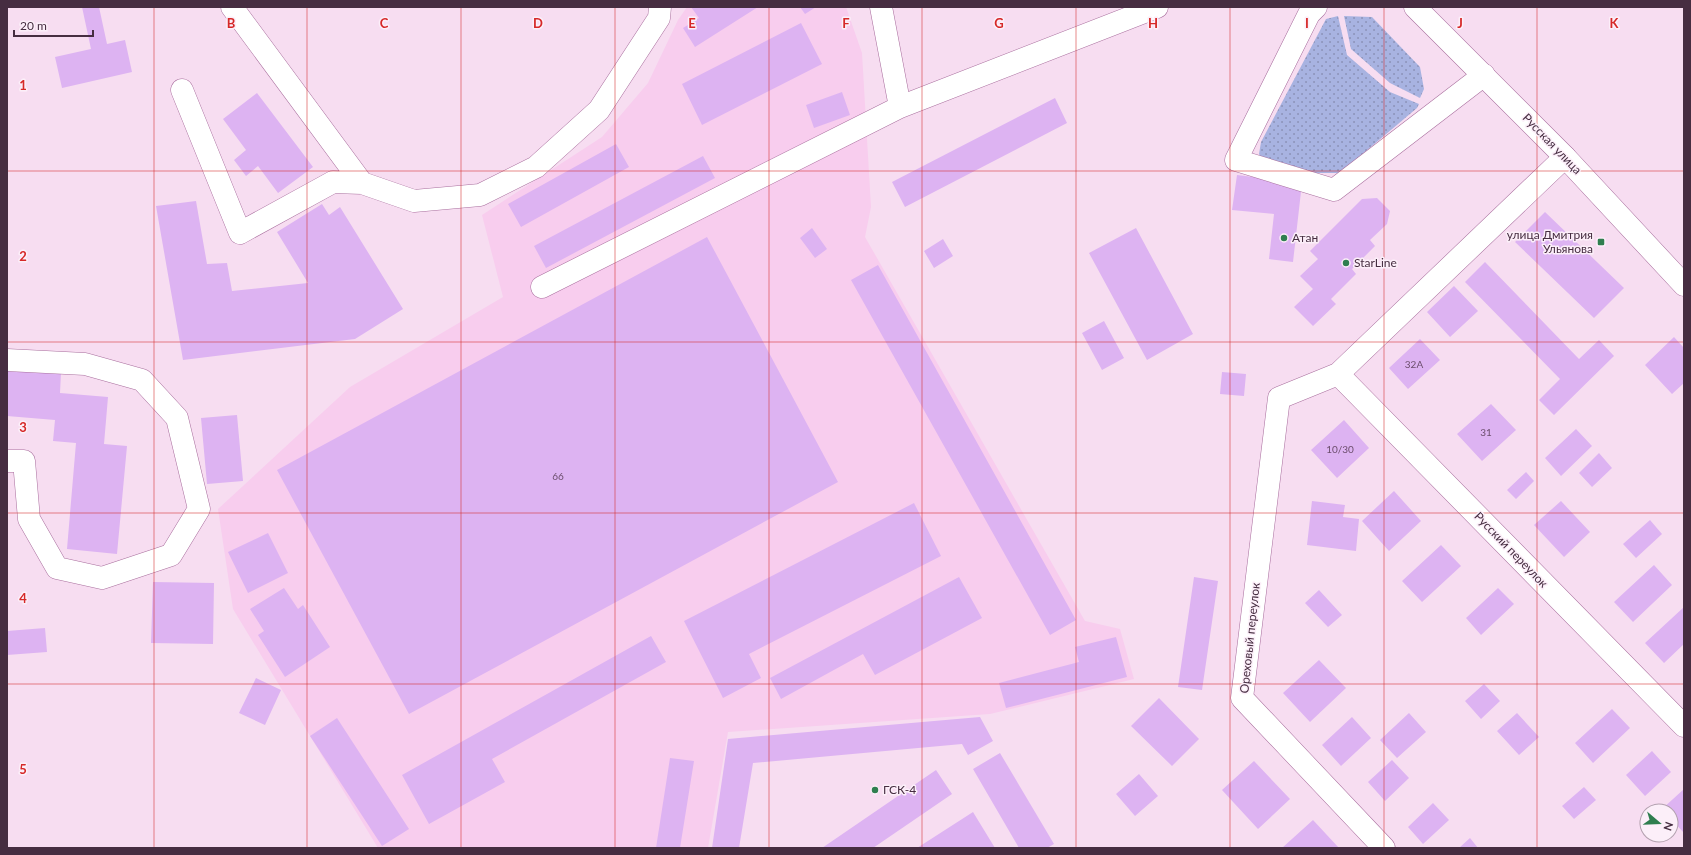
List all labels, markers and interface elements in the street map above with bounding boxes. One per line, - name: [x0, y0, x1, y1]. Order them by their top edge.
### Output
- scale bar: [14, 12, 93, 38]
- text: B: [227, 15, 236, 31]
- text: C: [380, 15, 389, 31]
- text: D: [533, 15, 543, 31]
- text: E: [688, 15, 696, 31]
- text: F: [842, 15, 850, 31]
- text: G: [994, 15, 1004, 31]
- text: H: [1148, 15, 1158, 31]
- text: I: [1305, 15, 1309, 31]
- text: J: [1457, 15, 1463, 31]
- text: K: [1610, 15, 1620, 31]
- text: 20 m: [20, 18, 47, 33]
- text: 1: [19, 77, 27, 93]
- street label: Русская улица: [1520, 110, 1585, 177]
- place label: улица Дмитрия Ульянова: [1507, 227, 1593, 256]
- place label: Атан: [1292, 230, 1318, 245]
- marker: Атан: [1279, 233, 1289, 243]
- marker: улица Дмитрия Ульянова: [1596, 237, 1606, 247]
- text: 2: [19, 248, 27, 264]
- place label: StarLine: [1354, 255, 1397, 270]
- marker: StarLine: [1341, 258, 1351, 268]
- house number: 32А: [1405, 358, 1423, 370]
- text: 3: [19, 419, 27, 435]
- house number: 31: [1480, 426, 1492, 438]
- house number: 10/30: [1326, 443, 1354, 455]
- house number: 66: [552, 470, 564, 482]
- street label: Русский переулок: [1471, 509, 1552, 591]
- street label: Ореховый переулок: [1236, 581, 1263, 694]
- text: 4: [19, 590, 27, 606]
- text: 5: [19, 761, 27, 777]
- place label: ГСК-4: [883, 782, 916, 797]
- marker: ГСК-4: [870, 785, 880, 795]
- north arrow: [1639, 803, 1679, 843]
- text: N: [1661, 820, 1676, 833]

